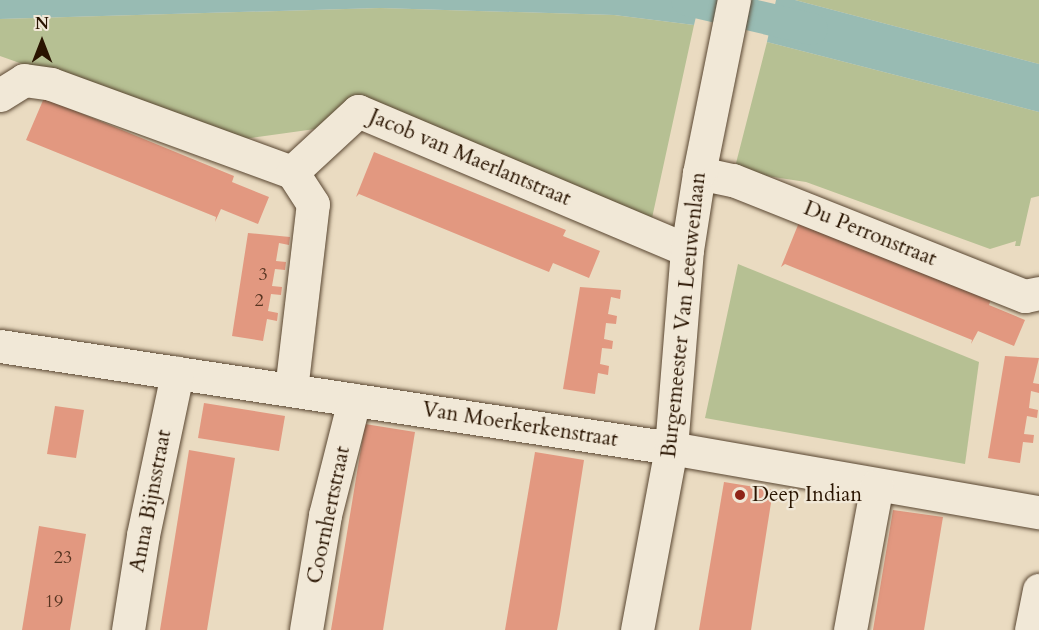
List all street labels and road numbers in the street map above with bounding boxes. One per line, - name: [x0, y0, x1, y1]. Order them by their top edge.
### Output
- street label: Jacob van Maerlantstraat: [365, 104, 575, 212]
- street label: Burgemeester Van Leeuwenlaan: [656, 171, 712, 459]
- street label: Du Perronstraat: [800, 196, 940, 272]
- street label: Van Moerkerkenstraat: [420, 397, 620, 453]
- street label: Anna Bijnsstraat: [125, 428, 177, 574]
- street label: Coornhertstraat: [302, 444, 356, 586]

